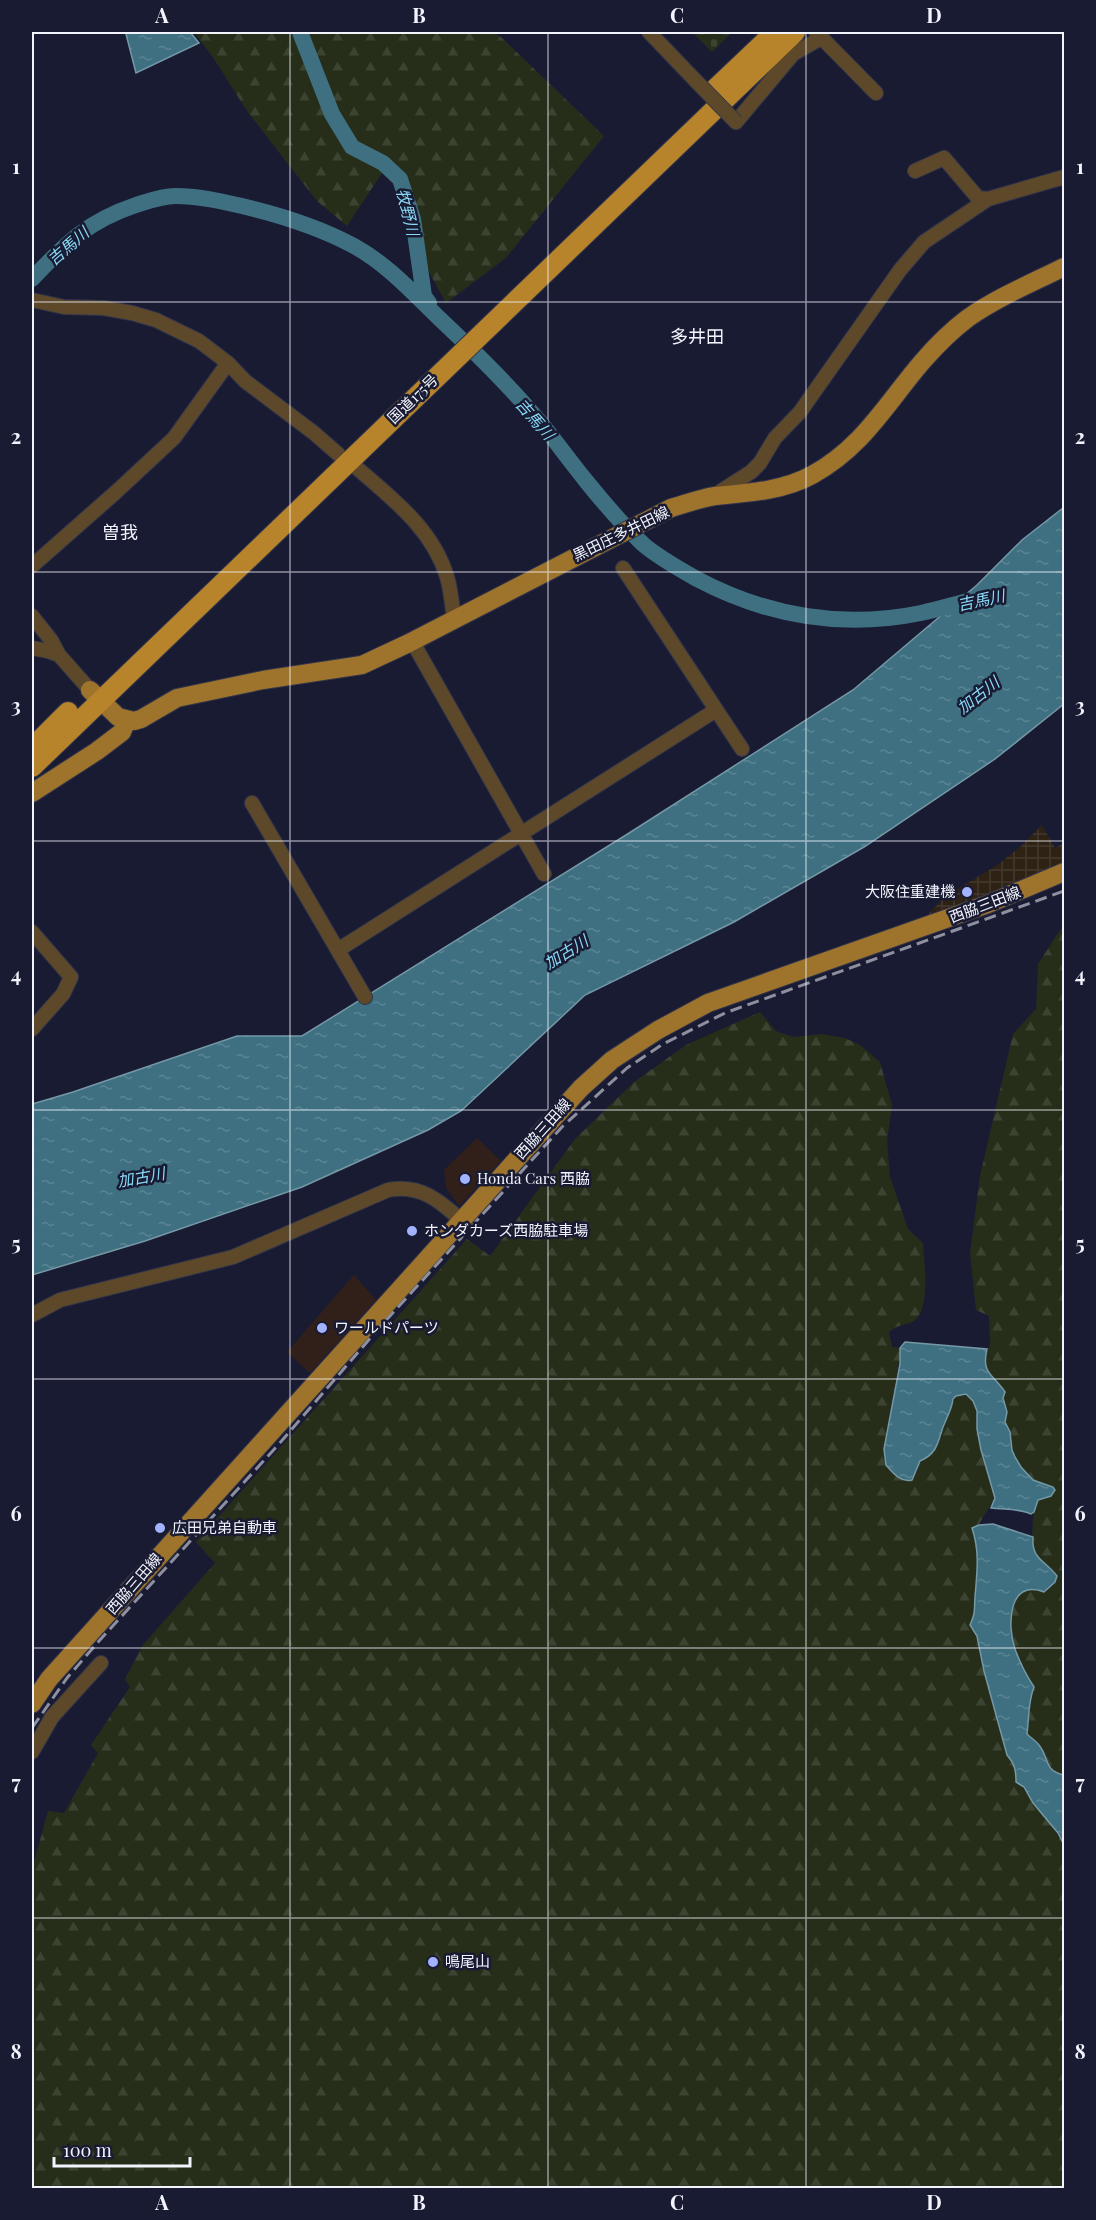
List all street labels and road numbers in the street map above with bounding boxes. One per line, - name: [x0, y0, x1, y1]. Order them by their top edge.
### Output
- street label: 国道175号: [383, 369, 442, 427]
- street label: 黒田庄多井田線: [569, 501, 672, 565]
- street label: 西脇三田線: [946, 881, 1023, 927]
- street label: 西脇三田線: [510, 1094, 575, 1163]
- street label: 西脇三田線: [101, 1548, 165, 1618]

